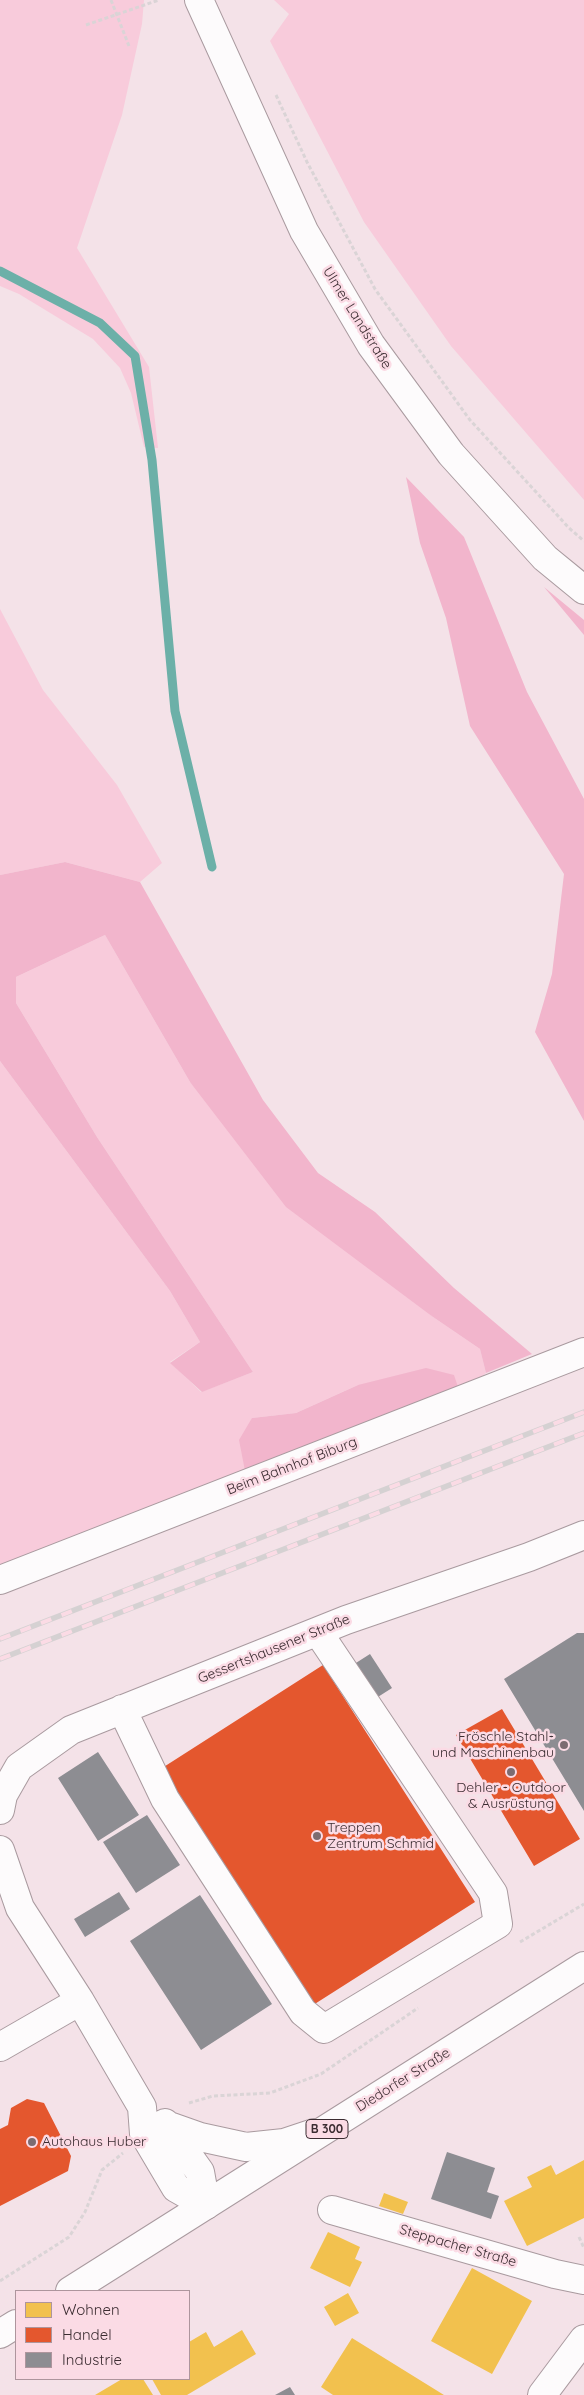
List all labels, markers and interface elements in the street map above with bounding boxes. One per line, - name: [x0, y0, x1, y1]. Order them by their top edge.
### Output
- street label: Ulmer Landstraße: [319, 264, 395, 372]
- street label: Beim Bahnhof Biburg: [225, 1433, 359, 1499]
- street label: Gessertshausener Straße: [196, 1611, 352, 1687]
- place label: Fröschle Stahl- und Maschinenbau: [432, 1729, 554, 1761]
- marker: Fröschle Stahl- und Maschinenbau: [558, 1739, 570, 1751]
- marker: Dehler - Outdoor & Ausrüstung: [505, 1766, 517, 1778]
- place label: Dehler - Outdoor & Ausrüstung: [456, 1780, 566, 1812]
- place label: Treppen Zentrum Schmid: [327, 1820, 434, 1852]
- marker: Treppen Zentrum Schmid: [311, 1830, 323, 1842]
- street label: Diedorfer Straße: [353, 2044, 453, 2116]
- road number: B 300: [306, 2120, 348, 2138]
- place label: Autohaus Huber: [42, 2134, 146, 2150]
- marker: Autohaus Huber: [26, 2136, 38, 2148]
- street label: Steppacher Straße: [398, 2221, 518, 2271]
- legend: [15, 2290, 190, 2380]
- text: Wohnen: [62, 2300, 120, 2319]
- text: Handel: [62, 2325, 112, 2344]
- text: Industrie: [62, 2350, 122, 2369]

